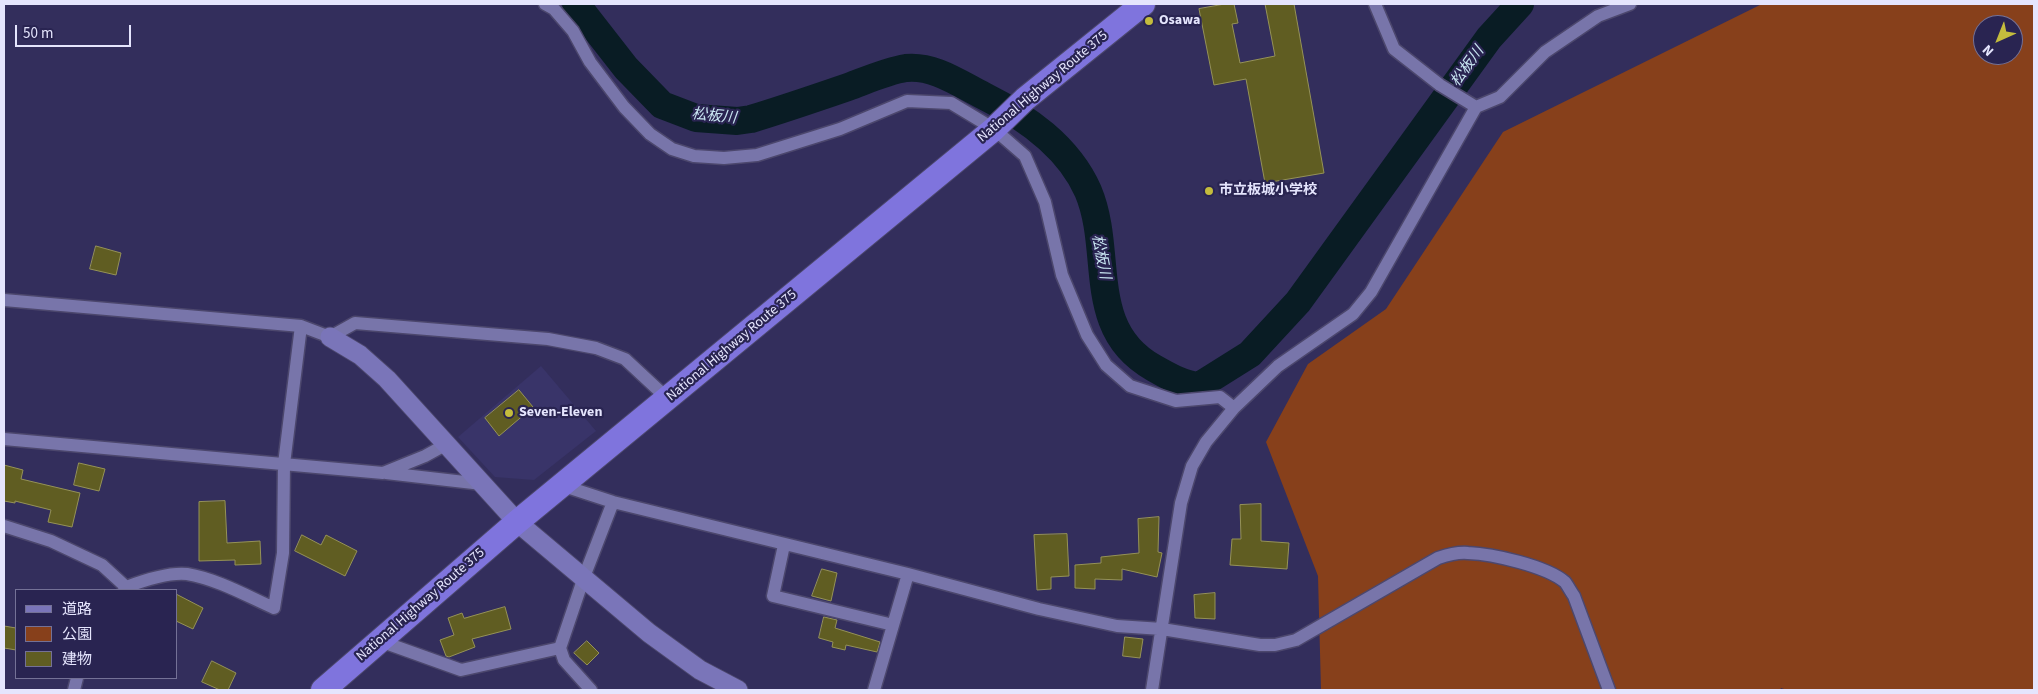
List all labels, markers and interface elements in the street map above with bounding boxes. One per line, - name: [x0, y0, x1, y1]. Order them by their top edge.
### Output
- place label: Osawa: [1159, 13, 1200, 29]
- scale bar: [18, 15, 134, 47]
- marker: Osawa: [1143, 15, 1155, 27]
- north arrow: [1973, 15, 2023, 65]
- text: 50 m: [23, 23, 53, 44]
- street label: National Highway Route 375: [975, 28, 1111, 146]
- text: N: [1978, 40, 1999, 60]
- water label: 松板川: [1447, 44, 1489, 90]
- water label: 松板川: [691, 106, 737, 128]
- place label: 市立板城小学校: [1219, 183, 1317, 199]
- marker: 市立板城小学校: [1203, 185, 1215, 197]
- water label: 松板川: [1087, 233, 1113, 281]
- street label: National Highway Route 375: [664, 287, 800, 405]
- place label: Seven-Eleven: [519, 405, 602, 421]
- marker: Seven-Eleven: [503, 407, 515, 419]
- street label: National Highway Route 375: [353, 545, 489, 665]
- legend: [15, 589, 178, 679]
- text: 道路: [62, 599, 92, 620]
- text: 公園: [62, 624, 92, 645]
- text: 建物: [62, 649, 92, 670]

